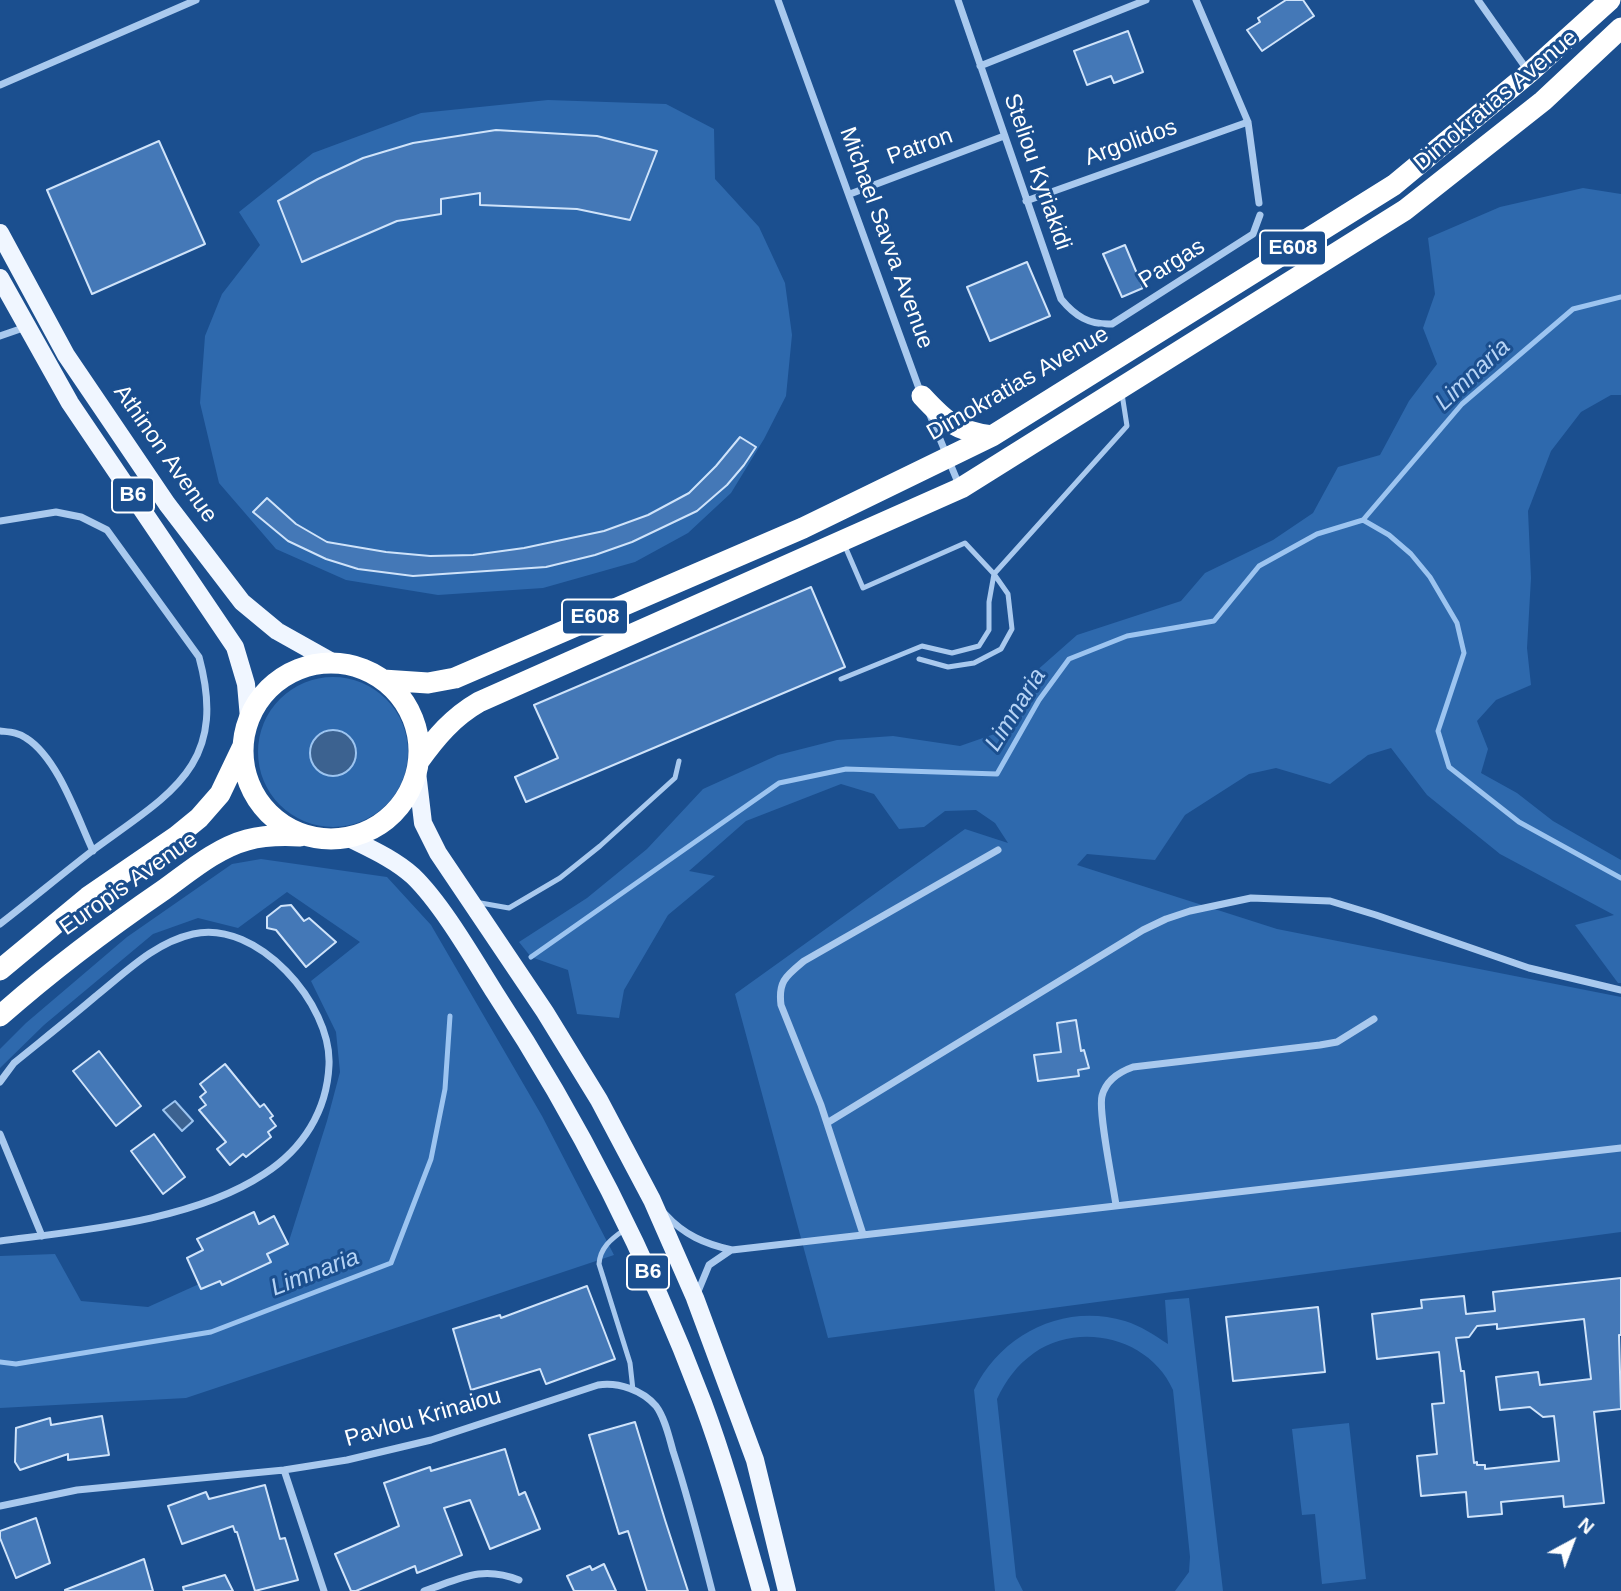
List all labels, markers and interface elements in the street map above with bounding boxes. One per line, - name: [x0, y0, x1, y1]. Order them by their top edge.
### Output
- street label: Dimokratias Avenue: [1408, 24, 1584, 178]
- street label: Steliou Kyriakidi: [997, 90, 1077, 254]
- street label: Argolidos: [1081, 114, 1181, 172]
- street label: Patron: [883, 122, 957, 172]
- street label: Michael Savva Avenue: [833, 124, 939, 352]
- road number: E608: [1260, 230, 1326, 266]
- street label: Pargas: [1134, 233, 1210, 295]
- street label: Dimokratias Avenue: [922, 321, 1114, 447]
- water label: Limnaria: [1430, 333, 1516, 417]
- street label: Athinon Avenue: [107, 380, 223, 528]
- road number: B6: [112, 477, 154, 512]
- road number: E608: [562, 600, 628, 634]
- water label: Limnaria: [979, 663, 1053, 757]
- street label: Europis Avenue: [55, 826, 203, 942]
- water label: Limnaria: [267, 1243, 363, 1303]
- road number: B6: [627, 1254, 669, 1290]
- street label: Pavlou Krinaiou: [342, 1383, 504, 1453]
- north arrow: [1537, 1507, 1607, 1577]
- text: N: [1574, 1513, 1598, 1538]

